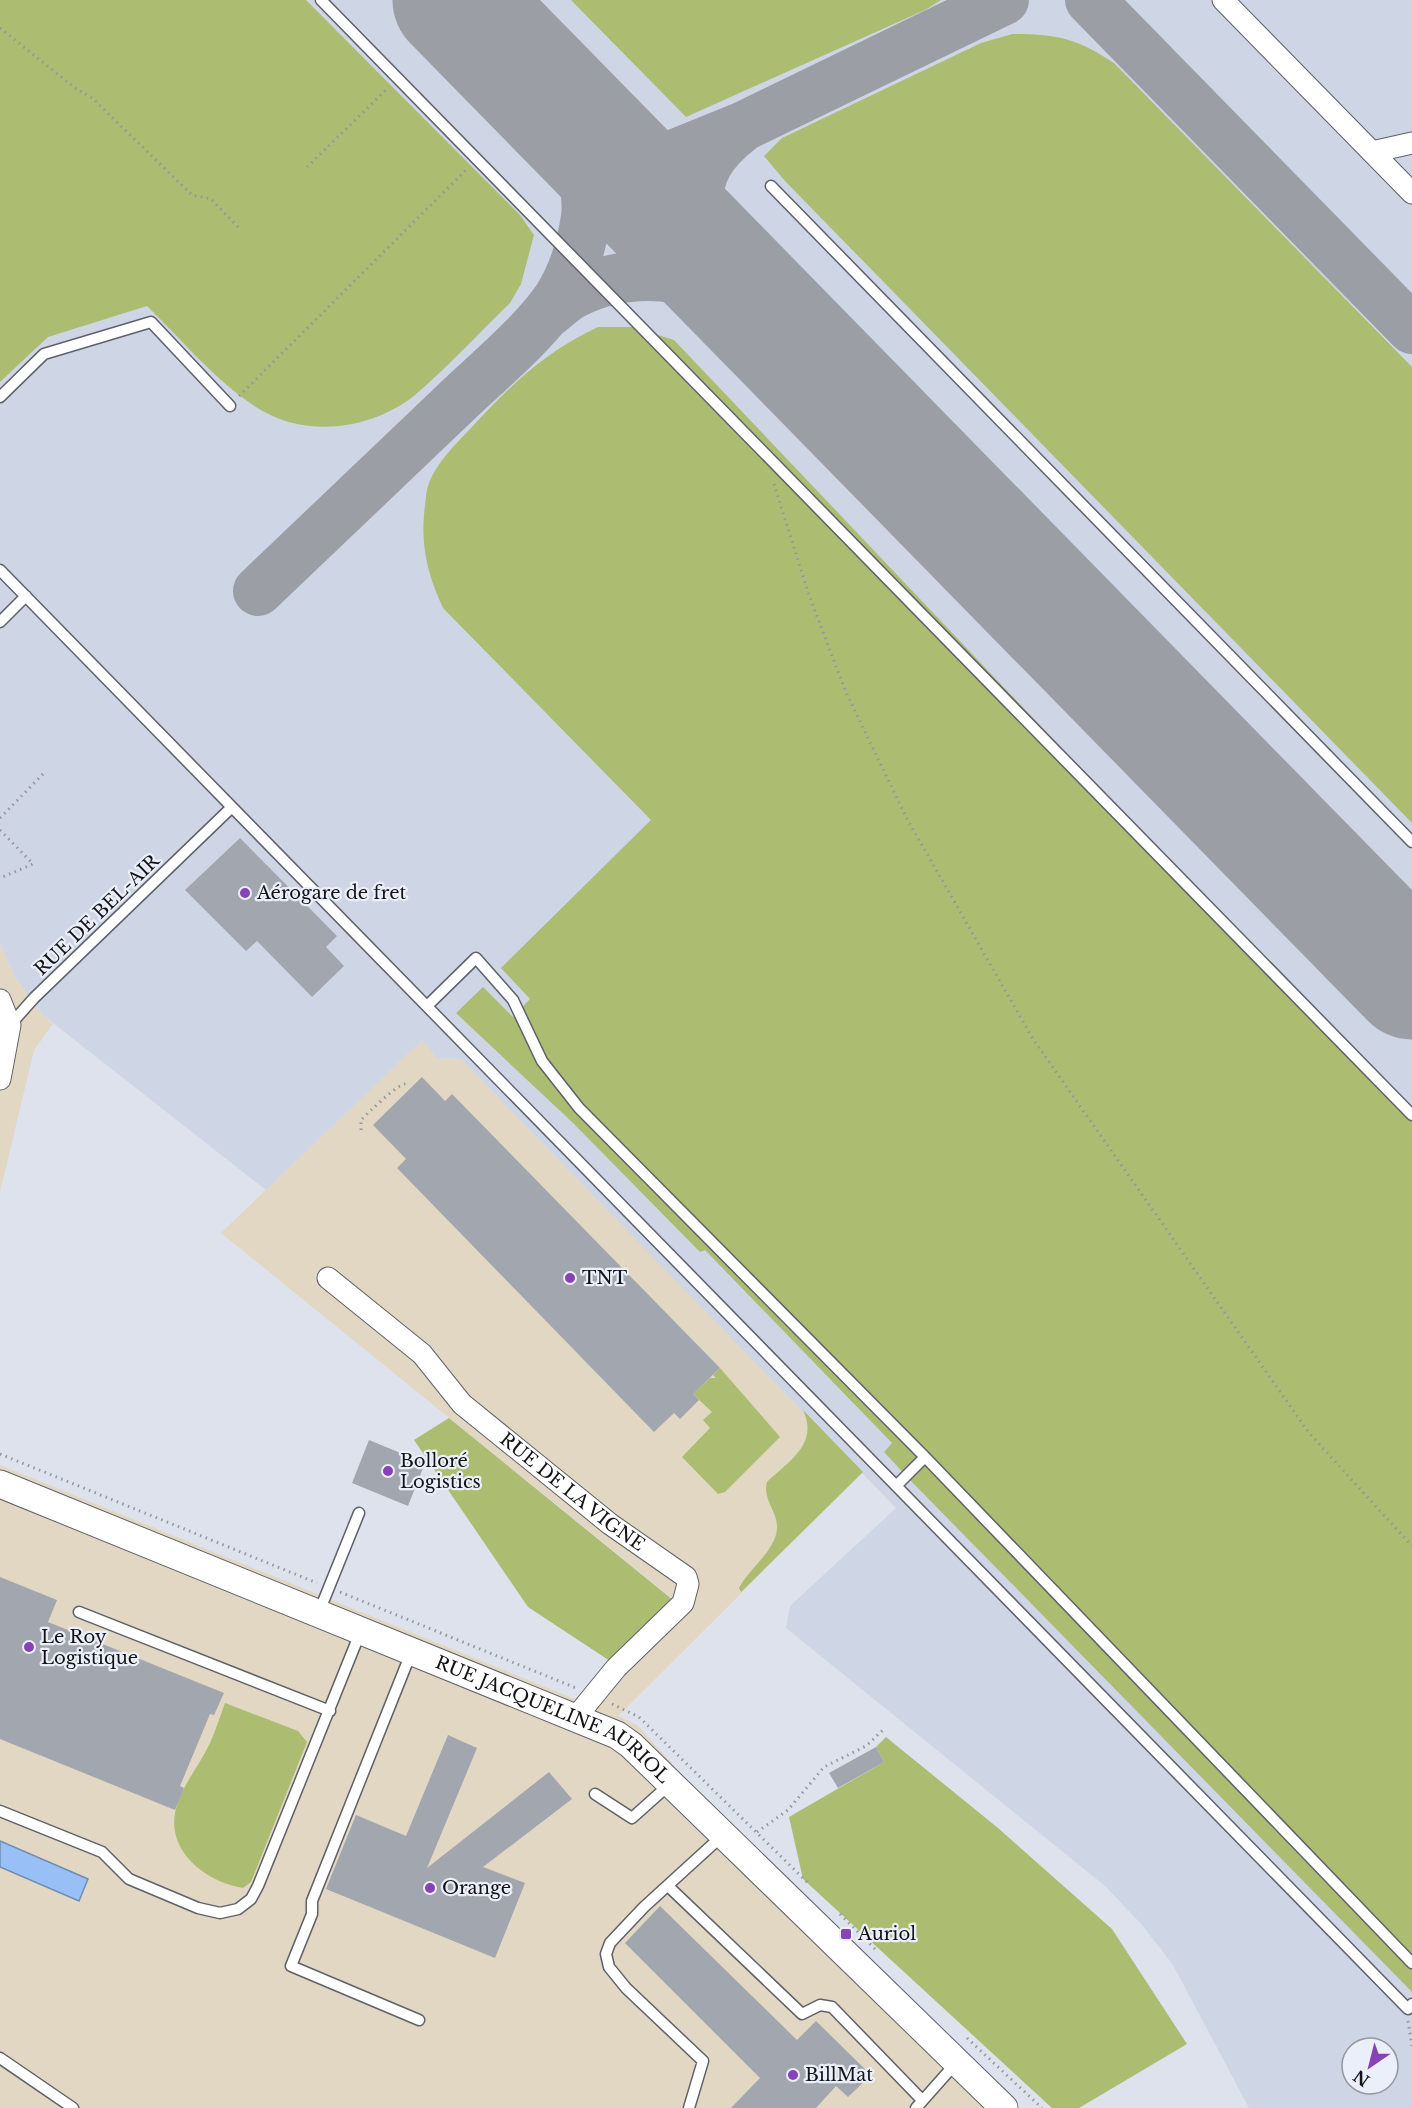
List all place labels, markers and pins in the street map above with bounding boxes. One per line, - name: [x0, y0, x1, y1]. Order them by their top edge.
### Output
- place label: Aérogare de fret: [256, 882, 406, 904]
- marker: Aérogare de fret: [238, 886, 252, 900]
- place label: TNT: [582, 1267, 628, 1289]
- marker: TNT: [563, 1271, 577, 1285]
- place label: Bolloré Logistics: [400, 1450, 481, 1493]
- marker: Bolloré Logistics: [381, 1464, 395, 1478]
- place label: Le Roy Logistique: [41, 1626, 138, 1669]
- marker: Le Roy Logistique: [22, 1640, 36, 1654]
- place label: Orange: [442, 1877, 511, 1899]
- marker: Orange: [423, 1881, 437, 1895]
- place label: Auriol: [857, 1923, 916, 1945]
- marker: Auriol: [839, 1927, 853, 1941]
- place label: BillMat: [805, 2064, 873, 2086]
- marker: BillMat: [786, 2068, 800, 2082]

